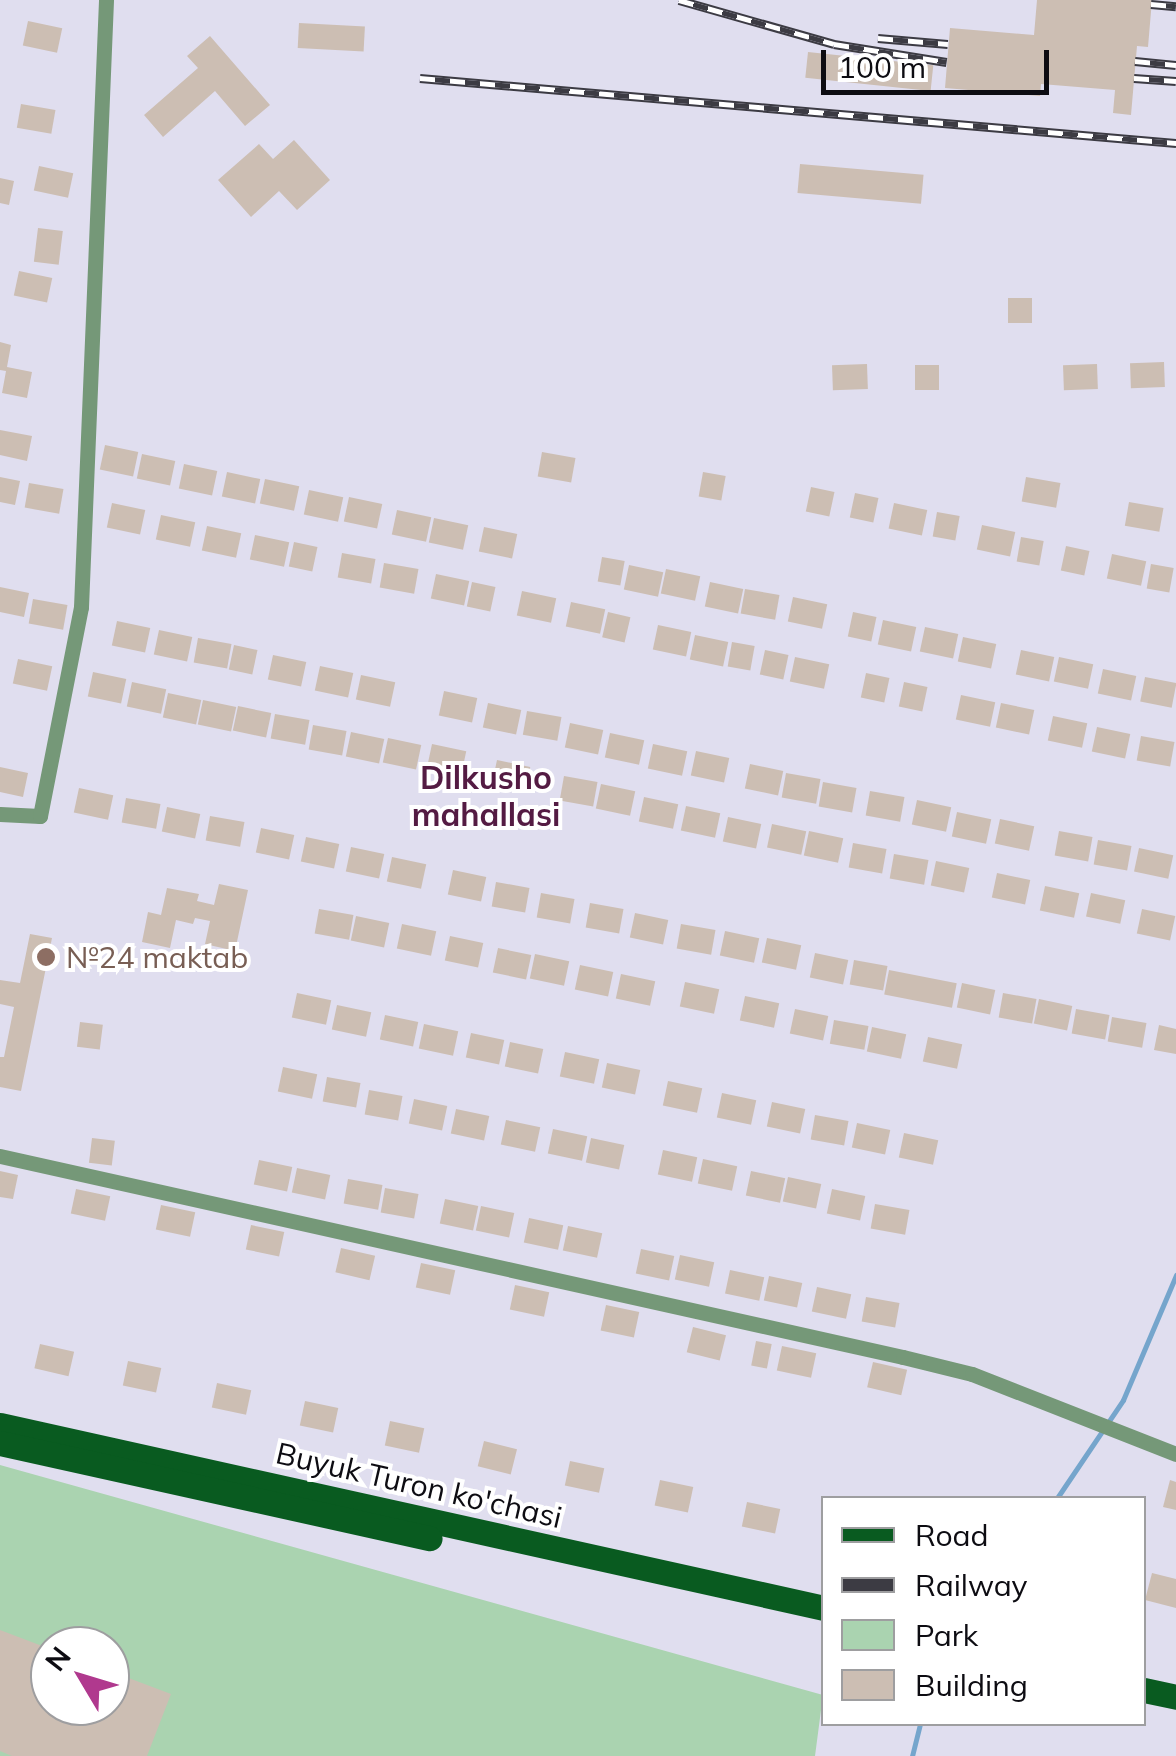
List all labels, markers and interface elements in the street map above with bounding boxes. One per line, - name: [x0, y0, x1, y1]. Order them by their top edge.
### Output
- scale bar: [826, 30, 1054, 92]
- text: 100 m: [838, 48, 926, 86]
- district label: Dilkusho mahallasi: [412, 759, 560, 834]
- place label: №24 maktab: [66, 939, 248, 975]
- marker: №24 maktab: [35, 946, 57, 968]
- street label: Buyuk Turon ko'chasi: [273, 1435, 565, 1535]
- legend: [821, 1496, 1146, 1726]
- text: Road: [915, 1516, 989, 1554]
- text: Railway: [915, 1566, 1028, 1604]
- text: Park: [915, 1616, 978, 1654]
- north arrow: [30, 1626, 130, 1726]
- text: N: [37, 1639, 78, 1678]
- text: Building: [915, 1666, 1028, 1704]

